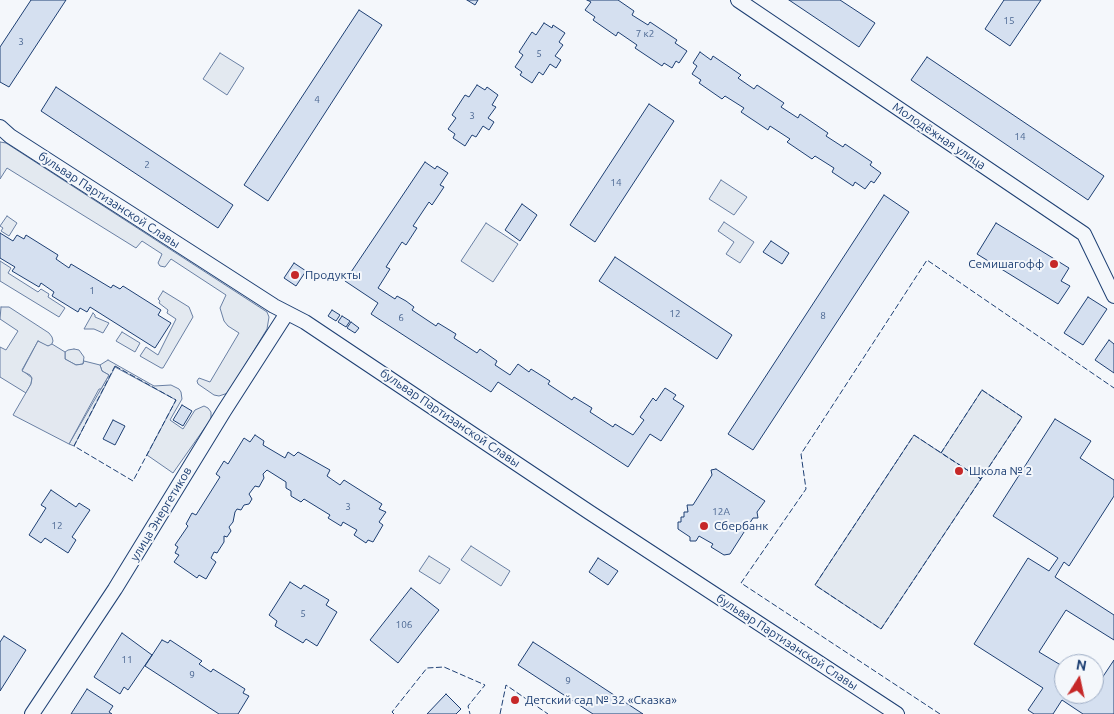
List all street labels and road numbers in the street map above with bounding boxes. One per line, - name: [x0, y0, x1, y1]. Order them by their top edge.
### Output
- street label: Молодёжная улица: [890, 99, 988, 173]
- street label: бульвар Партизанской Славы: [35, 149, 183, 251]
- street label: бульвар Партизанской Славы: [377, 366, 523, 470]
- street label: улица Энергетиков: [127, 464, 195, 564]
- street label: бульвар Партизанской Славы: [713, 591, 861, 693]

